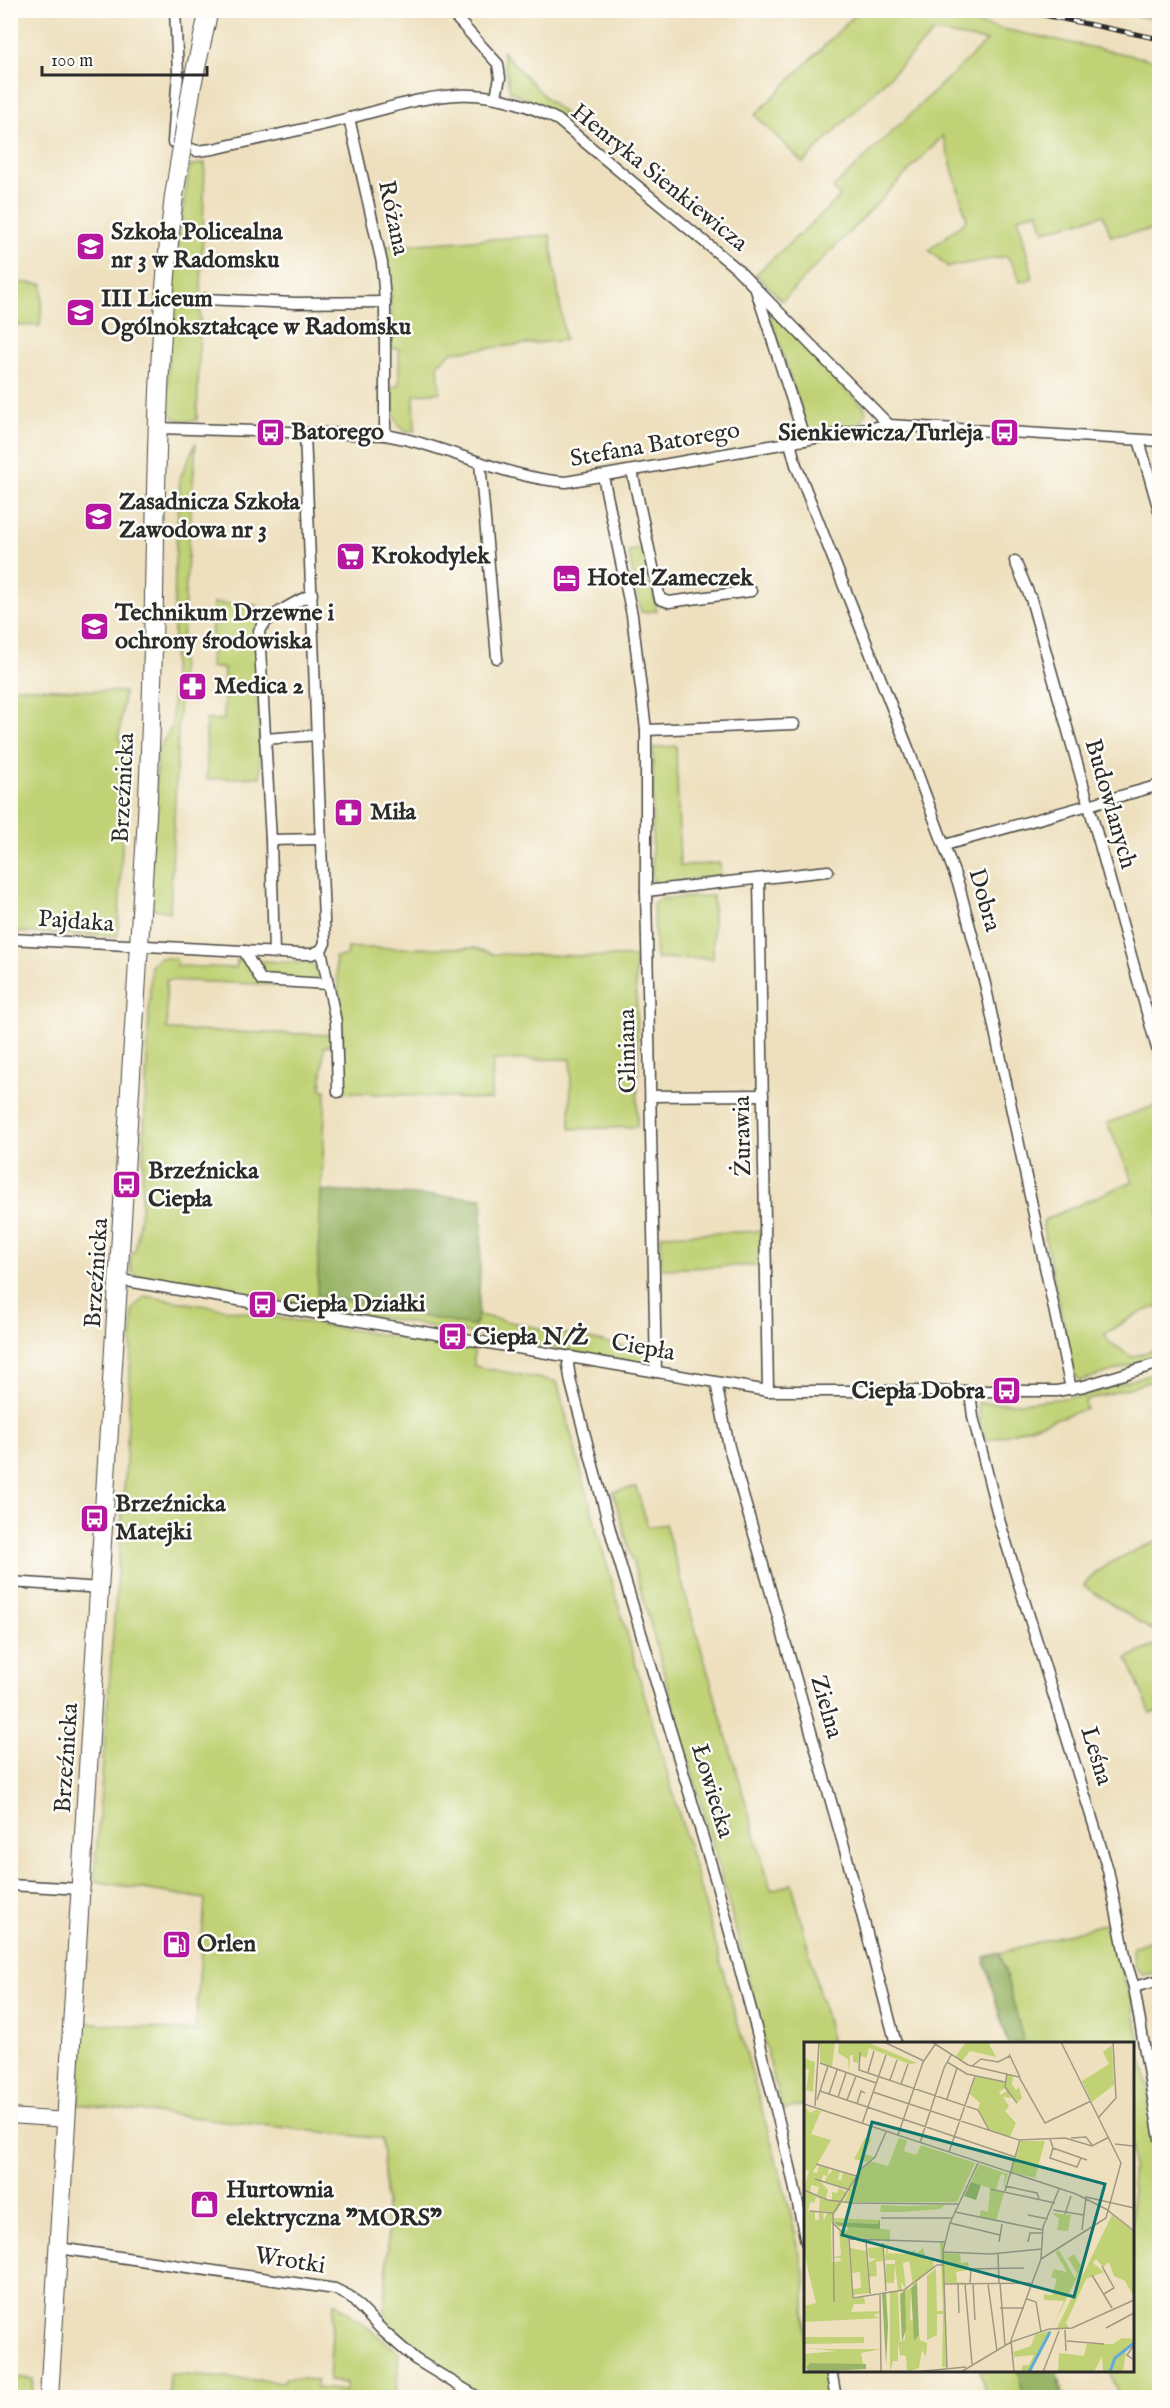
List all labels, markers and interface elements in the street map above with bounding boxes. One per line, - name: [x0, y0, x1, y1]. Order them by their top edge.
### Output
- scale bar: [42, 39, 207, 77]
- text: 100 m: [51, 50, 93, 73]
- street label: Henryka Sienkiewicza: [564, 97, 754, 259]
- street label: Różana: [370, 178, 416, 259]
- place label: Szkoła Policealna nr 3 w Radomsku: [111, 217, 283, 276]
- school or university icon: Szkoła Policealna nr 3 w Radomsku: [74, 230, 106, 262]
- place label: III Liceum Ogólnokształcące w Radomsku: [101, 284, 412, 343]
- school or university icon: III Liceum Ogólnokształcące w Radomsku: [64, 297, 96, 329]
- street label: Stefana Batorego: [568, 415, 742, 475]
- bus stop icon: Batorego: [254, 416, 286, 448]
- place label: Batorego: [291, 417, 384, 448]
- bus stop icon: Sienkiewicza/Turleja: [988, 417, 1020, 449]
- place label: Sienkiewicza/Turleja: [778, 418, 984, 449]
- place label: Zasadnicza Szkoła Zawodowa nr 3: [119, 487, 300, 546]
- school or university icon: Zasadnicza Szkoła Zawodowa nr 3: [82, 500, 114, 532]
- supermarket icon: Krokodylek: [334, 540, 366, 572]
- place label: Krokodylek: [371, 541, 491, 572]
- hotel icon: Hotel Zameczek: [550, 562, 582, 594]
- place label: Hotel Zameczek: [587, 563, 754, 594]
- place label: Technikum Drzewne i ochrony środowiska: [114, 598, 335, 657]
- school or university icon: Technikum Drzewne i ochrony środowiska: [78, 611, 110, 643]
- pharmacy icon: Medica 2: [177, 670, 209, 702]
- place label: Medica 2: [214, 671, 304, 702]
- street label: Brzeźnicka: [106, 731, 142, 844]
- street label: Budowlanych: [1077, 736, 1143, 873]
- pharmacy icon: Miła: [333, 796, 365, 828]
- place label: Miła: [370, 797, 417, 828]
- street label: Dobra: [960, 865, 1008, 936]
- street label: Pajdaka: [37, 904, 116, 940]
- street label: Gliniana: [612, 1008, 644, 1094]
- street label: Żurawia: [727, 1095, 759, 1177]
- place label: Brzeźnicka Ciepła: [148, 1156, 259, 1215]
- bus stop icon: Brzeźnicka Ciepła: [111, 1169, 143, 1201]
- street label: Brzeźnicka: [78, 1216, 116, 1329]
- bus stop icon: Ciepła Działki: [246, 1288, 278, 1320]
- place label: Ciepła Działki: [283, 1289, 426, 1320]
- bus stop icon: Ciepła N/Ż: [436, 1321, 468, 1353]
- place label: Ciepła N/Ż: [473, 1322, 588, 1353]
- street label: Ciepła: [609, 1327, 678, 1369]
- bus stop icon: Ciepła Dobra: [990, 1375, 1022, 1407]
- place label: Ciepła Dobra: [851, 1376, 986, 1407]
- place label: Brzeźnicka Matejki: [115, 1489, 226, 1548]
- bus stop icon: Brzeźnicka Matejki: [78, 1502, 110, 1534]
- street label: Zielna: [802, 1672, 850, 1743]
- street label: Brzeźnicka: [48, 1701, 86, 1814]
- street label: Leśna: [1072, 1723, 1120, 1790]
- street label: Łowiecka: [683, 1740, 741, 1842]
- fuel station icon: Orlen: [160, 1928, 192, 1960]
- place label: Orlen: [197, 1929, 256, 1960]
- inset map: [804, 2042, 1134, 2372]
- place label: Hurtownia elektryczna "MORS": [226, 2175, 442, 2234]
- shop icon: Hurtownia elektryczna "MORS": [189, 2188, 221, 2220]
- street label: Wrotki: [253, 2240, 327, 2282]

